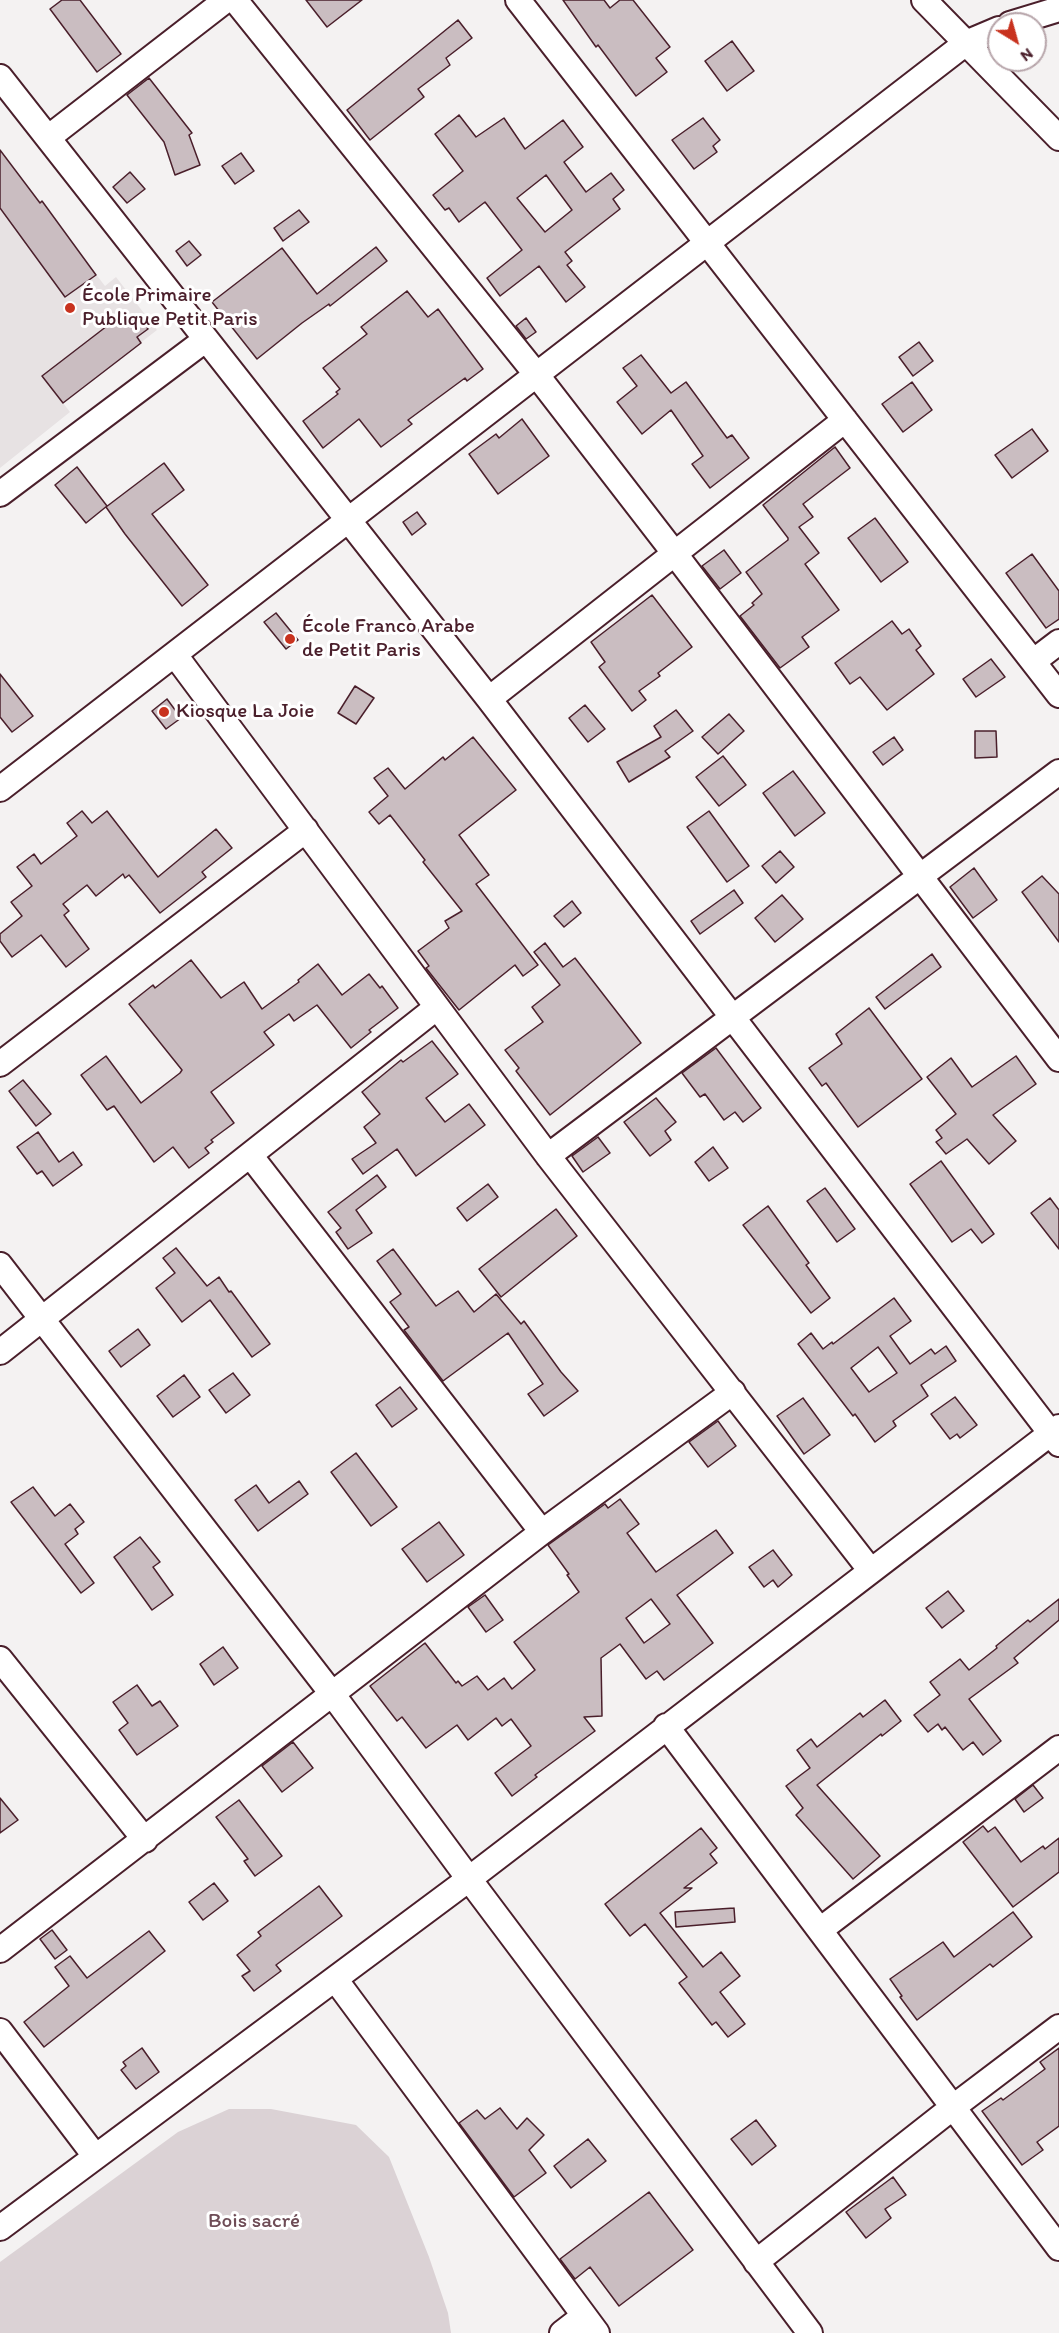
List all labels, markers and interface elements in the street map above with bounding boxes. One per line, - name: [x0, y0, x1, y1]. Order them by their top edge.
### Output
- north arrow: [987, 12, 1047, 72]
- text: N: [1017, 44, 1037, 66]
- place label: École Primaire Publique Petit Paris: [82, 283, 258, 333]
- marker: École Primaire Publique Petit Paris: [63, 301, 77, 315]
- place label: École Franco Arabe de Petit Paris: [302, 614, 475, 664]
- marker: École Franco Arabe de Petit Paris: [283, 632, 297, 646]
- place label: Kiosque La Joie: [176, 699, 314, 725]
- marker: Kiosque La Joie: [157, 705, 171, 719]
- park label: Bois sacré: [208, 2209, 300, 2235]

